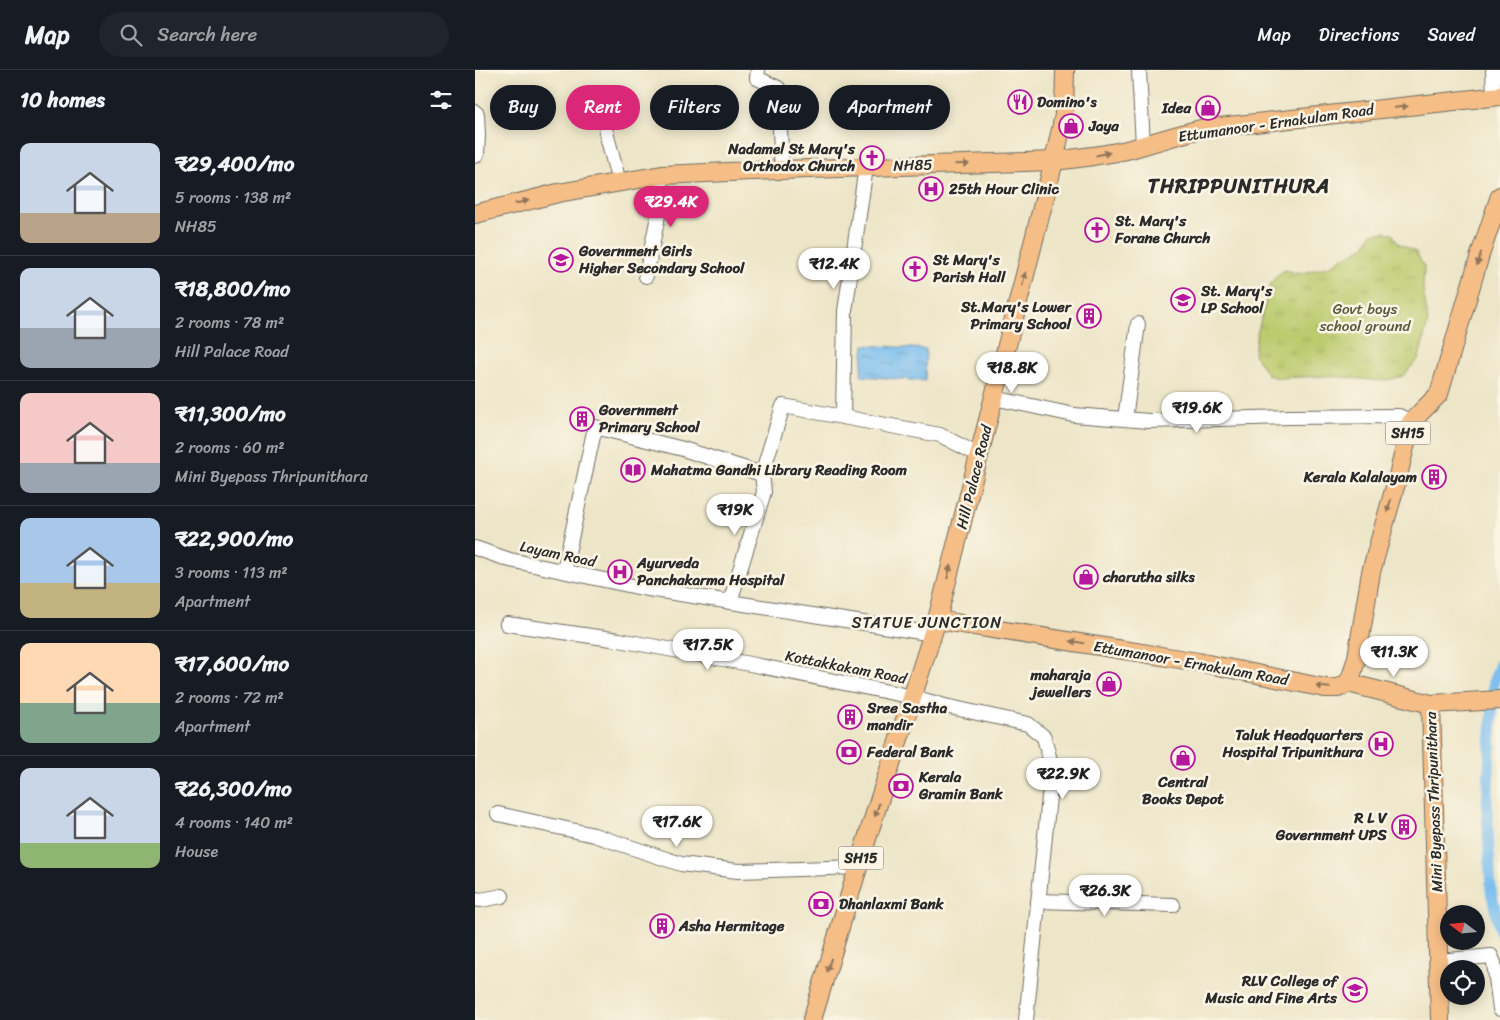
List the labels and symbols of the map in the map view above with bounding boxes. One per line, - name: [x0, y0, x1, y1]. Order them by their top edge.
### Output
- restaurant icon: Domino's: [1007, 89, 1033, 115]
- place label: Domino's: [1037, 89, 1097, 115]
- place label: Idea: [1161, 95, 1191, 121]
- shop icon: Idea: [1195, 95, 1221, 121]
- street label: Ettumanoor - Ernakulam Road: [1176, 96, 1377, 150]
- one-way arrow: [1393, 103, 1409, 111]
- shop icon: Jaya: [1058, 113, 1084, 139]
- place label: Jaya: [1088, 113, 1119, 139]
- place label: Nadamel St Mary's Orthodox Church: [727, 136, 856, 179]
- church icon: Nadamel St Mary's Orthodox Church: [859, 145, 885, 171]
- one-way arrow: [1095, 150, 1111, 158]
- street label: NH85: [893, 151, 933, 179]
- one-way arrow: [954, 159, 970, 167]
- district label: THRIPPUNITHURA: [1148, 169, 1330, 204]
- hospital icon: 25th Hour Clinic: [918, 176, 944, 202]
- place label: 25th Hour Clinic: [948, 176, 1059, 202]
- pin: ₹29.4K: [630, 186, 712, 228]
- one-way arrow: [515, 198, 530, 206]
- place label: St. Mary's Forane Church: [1114, 208, 1211, 251]
- church icon: St. Mary's Forane Church: [1084, 217, 1110, 243]
- place label: Government Girls Higher Secondary School: [578, 238, 745, 281]
- school or university icon: Government Girls Higher Secondary School: [548, 247, 574, 273]
- place label: St Mary's Parish Hall: [932, 247, 1006, 290]
- pin: ₹12.4K: [793, 248, 875, 290]
- one-way arrow: [1474, 251, 1482, 266]
- church icon: St Mary's Parish Hall: [902, 256, 928, 282]
- one-way arrow: [1020, 272, 1028, 287]
- place label: St. Mary's LP School: [1200, 278, 1273, 321]
- school or university icon: St. Mary's LP School: [1170, 287, 1196, 313]
- place label: St.Mary's Lower Primary School: [960, 294, 1073, 337]
- park label: Govt boys school ground: [1319, 296, 1412, 339]
- building icon: St.Mary's Lower Primary School: [1076, 303, 1102, 329]
- pin: ₹18.8K: [971, 352, 1053, 394]
- pin: ₹19.6K: [1156, 392, 1238, 434]
- place label: Government Primary School: [598, 397, 700, 440]
- building icon: Government Primary School: [569, 406, 595, 432]
- street label: Hill Palace Road: [948, 421, 1000, 532]
- road number: SH15: [1385, 422, 1431, 444]
- library icon: Mahatma Gandhi Library Reading Room: [620, 457, 646, 483]
- place label: Mahatma Gandhi Library Reading Room: [650, 457, 907, 483]
- place label: Kerala Kalalayam: [1303, 464, 1417, 490]
- building icon: Kerala Kalalayam: [1421, 464, 1447, 490]
- pin: ₹19K: [705, 494, 765, 536]
- one-way arrow: [1385, 499, 1393, 514]
- street label: Layam Road: [518, 533, 600, 575]
- place label: Ayurveda Panchakarma Hospital: [636, 550, 785, 593]
- hospital icon: Ayurveda Panchakarma Hospital: [607, 559, 633, 585]
- shop icon: charutha silks: [1073, 564, 1099, 590]
- place label: charutha silks: [1102, 564, 1195, 590]
- one-way arrow: [946, 565, 954, 580]
- district label: STATUE JUNCTION: [852, 608, 1002, 637]
- pin: ₹17.5K: [667, 628, 749, 671]
- street label: Ettumanoor - Ernakulam Road: [1092, 633, 1291, 693]
- pin: ₹11.3K: [1353, 636, 1435, 678]
- one-way arrow: [1068, 638, 1084, 646]
- street label: Kottakkakam Road: [783, 642, 910, 692]
- place label: maharaja jewellers: [1028, 662, 1092, 705]
- shop icon: maharaja jewellers: [1096, 671, 1122, 697]
- one-way arrow: [1315, 683, 1331, 691]
- place label: Sree Sastha mandir: [866, 695, 948, 738]
- building icon: Sree Sastha mandir: [837, 704, 863, 730]
- street label: Mini Byepass Thripunithara: [1418, 711, 1450, 893]
- place label: Taluk Headquarters Hospital Tripunithura: [1221, 722, 1364, 765]
- hospital icon: Taluk Headquarters Hospital Tripunithura: [1368, 731, 1394, 757]
- bank icon: Federal Bank: [836, 739, 862, 765]
- place label: Federal Bank: [866, 739, 954, 765]
- shop icon: Central Books Depot: [1170, 745, 1196, 771]
- pin: ₹22.9K: [1022, 758, 1104, 800]
- place label: Kerala Gramin Bank: [918, 764, 1004, 807]
- place label: Central Books Depot: [1142, 769, 1224, 812]
- bank icon: Kerala Gramin Bank: [888, 773, 914, 799]
- one-way arrow: [872, 802, 880, 817]
- place label: R L V Government UPS: [1275, 805, 1388, 848]
- pin: ₹17.6K: [636, 806, 718, 848]
- building icon: R L V Government UPS: [1391, 814, 1417, 840]
- road number: SH15: [839, 846, 883, 870]
- pin: ₹26.3K: [1064, 874, 1146, 917]
- bank icon: Dhanlaxmi Bank: [808, 891, 834, 917]
- place label: Dhanlaxmi Bank: [839, 891, 945, 917]
- north arrow: [1440, 905, 1485, 950]
- building icon: Asha Hermitage: [649, 913, 675, 939]
- place label: Asha Hermitage: [678, 913, 785, 939]
- one-way arrow: [824, 958, 832, 973]
- place label: RLV College of Music and Fine Arts: [1204, 968, 1339, 1011]
- school or university icon: RLV College of Music and Fine Arts: [1342, 977, 1368, 1003]

